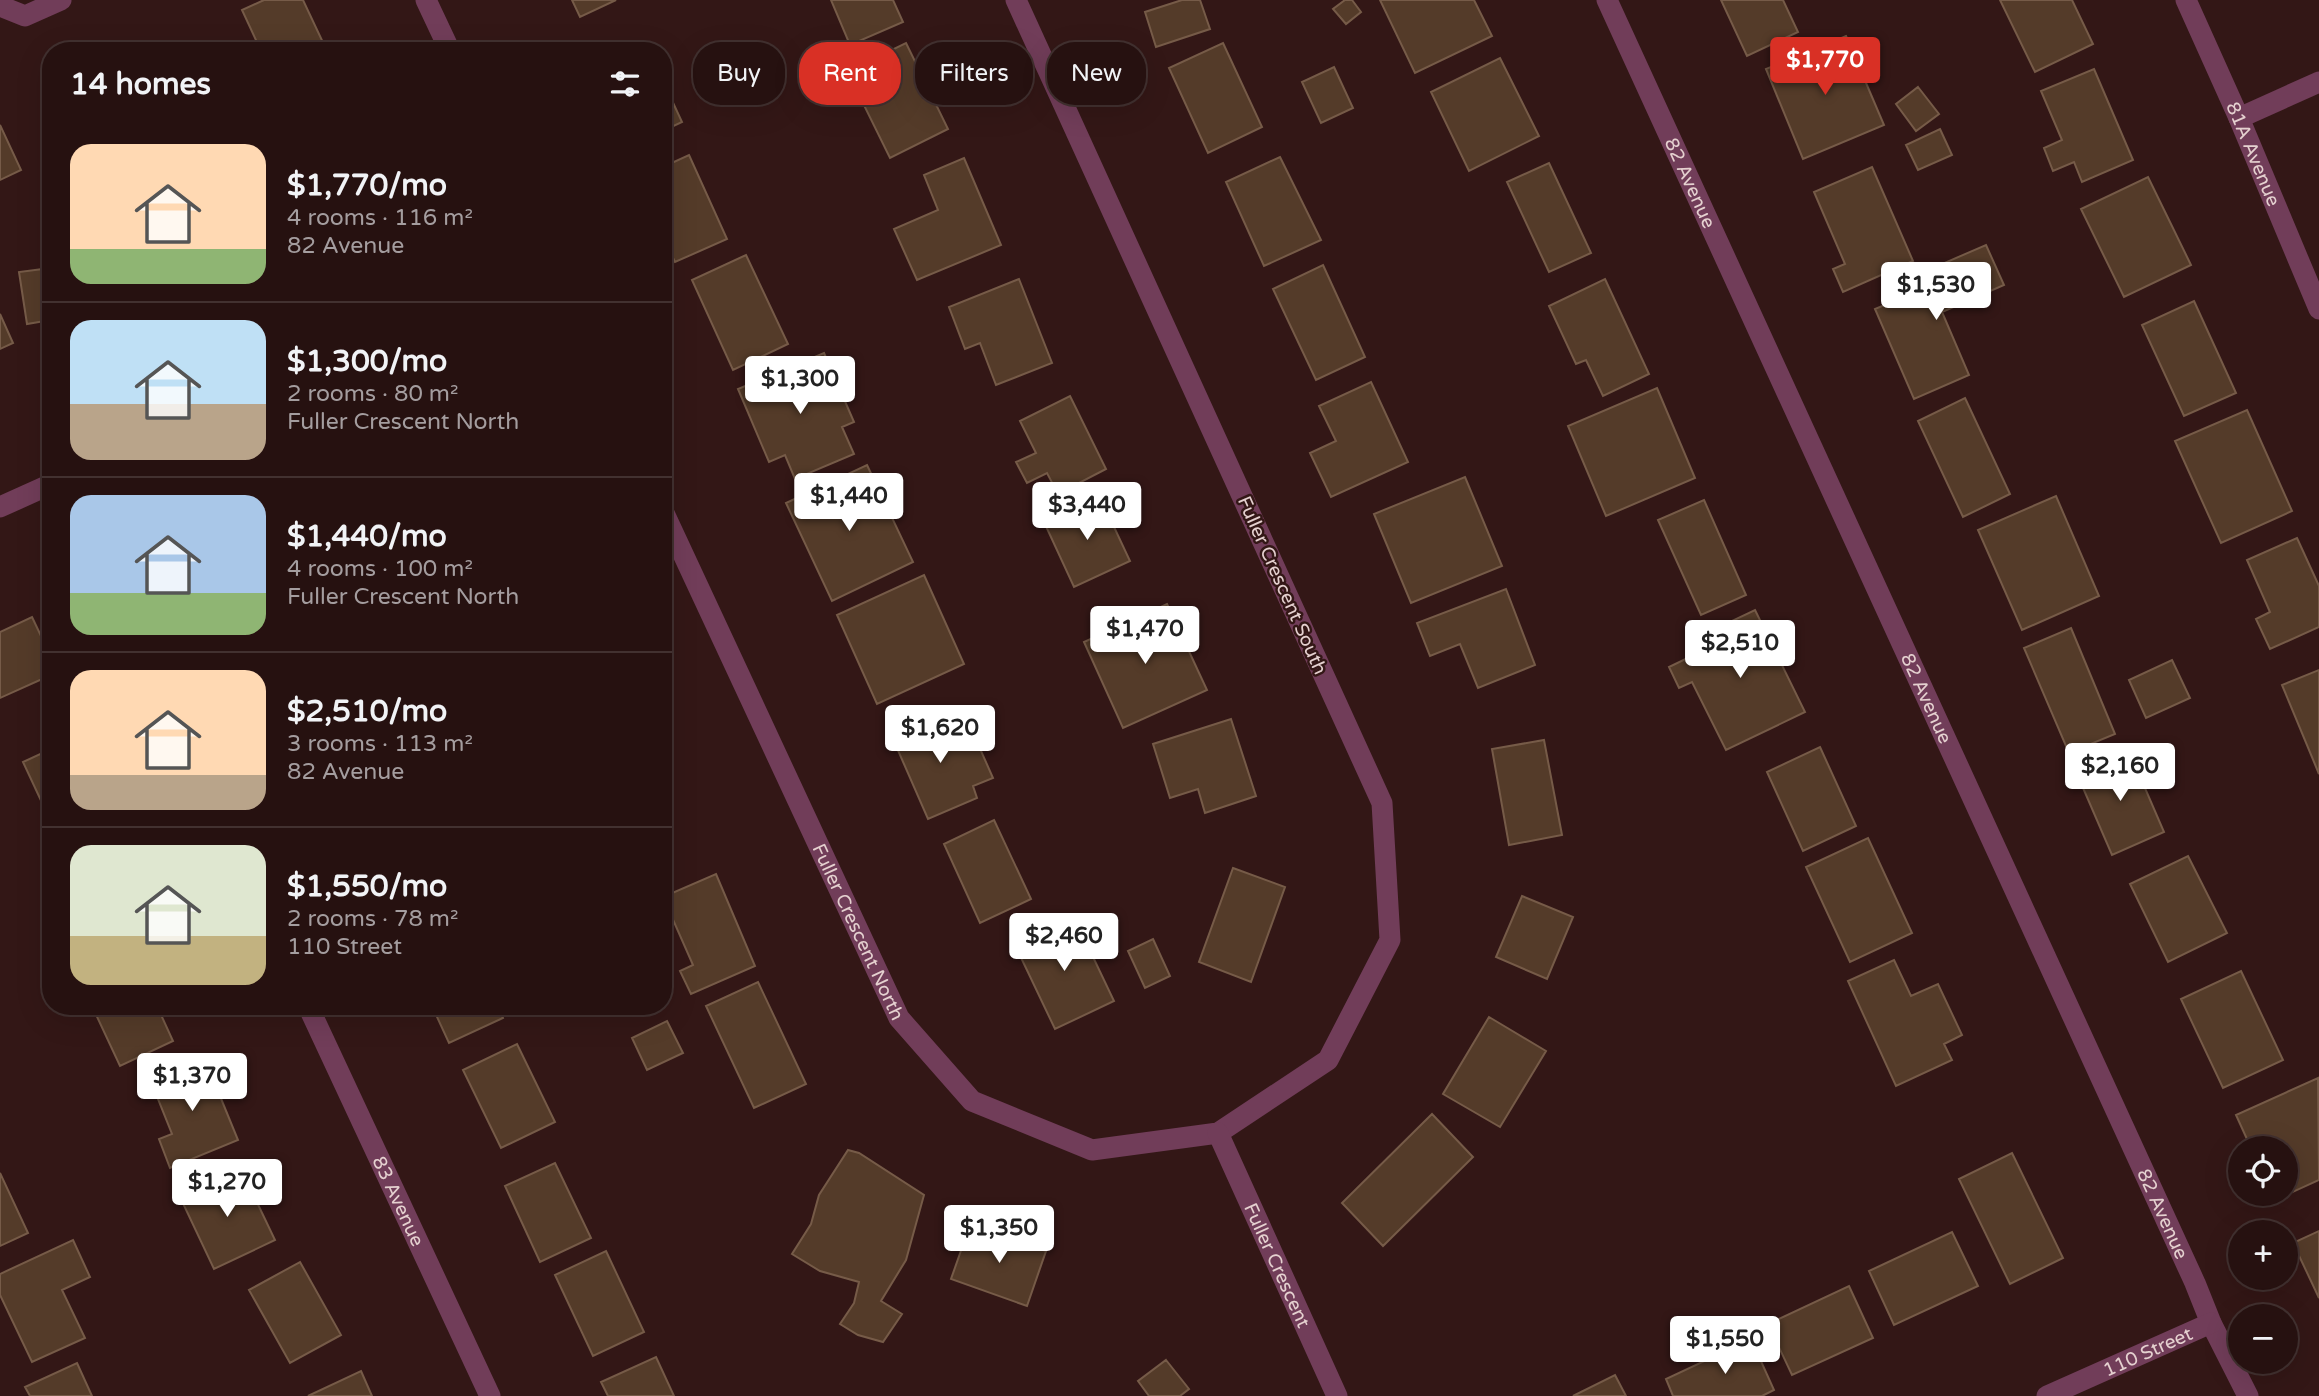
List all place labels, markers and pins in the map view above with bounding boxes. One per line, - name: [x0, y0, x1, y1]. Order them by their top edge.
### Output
- pin: $1,770: [1768, 38, 1882, 97]
- pin: $1,530: [1879, 262, 1993, 322]
- pin: $1,300: [743, 356, 857, 416]
- pin: $1,440: [792, 474, 906, 533]
- pin: $3,440: [1030, 482, 1144, 542]
- pin: $1,470: [1088, 606, 1202, 666]
- pin: $2,510: [1683, 620, 1797, 680]
- pin: $1,620: [883, 706, 997, 765]
- pin: $2,160: [2063, 744, 2177, 803]
- pin: $2,460: [1007, 914, 1121, 973]
- pin: $1,370: [135, 1054, 249, 1113]
- pin: $1,270: [170, 1160, 284, 1219]
- pin: $1,350: [942, 1206, 1056, 1265]
- pin: $1,550: [1668, 1316, 1782, 1376]

